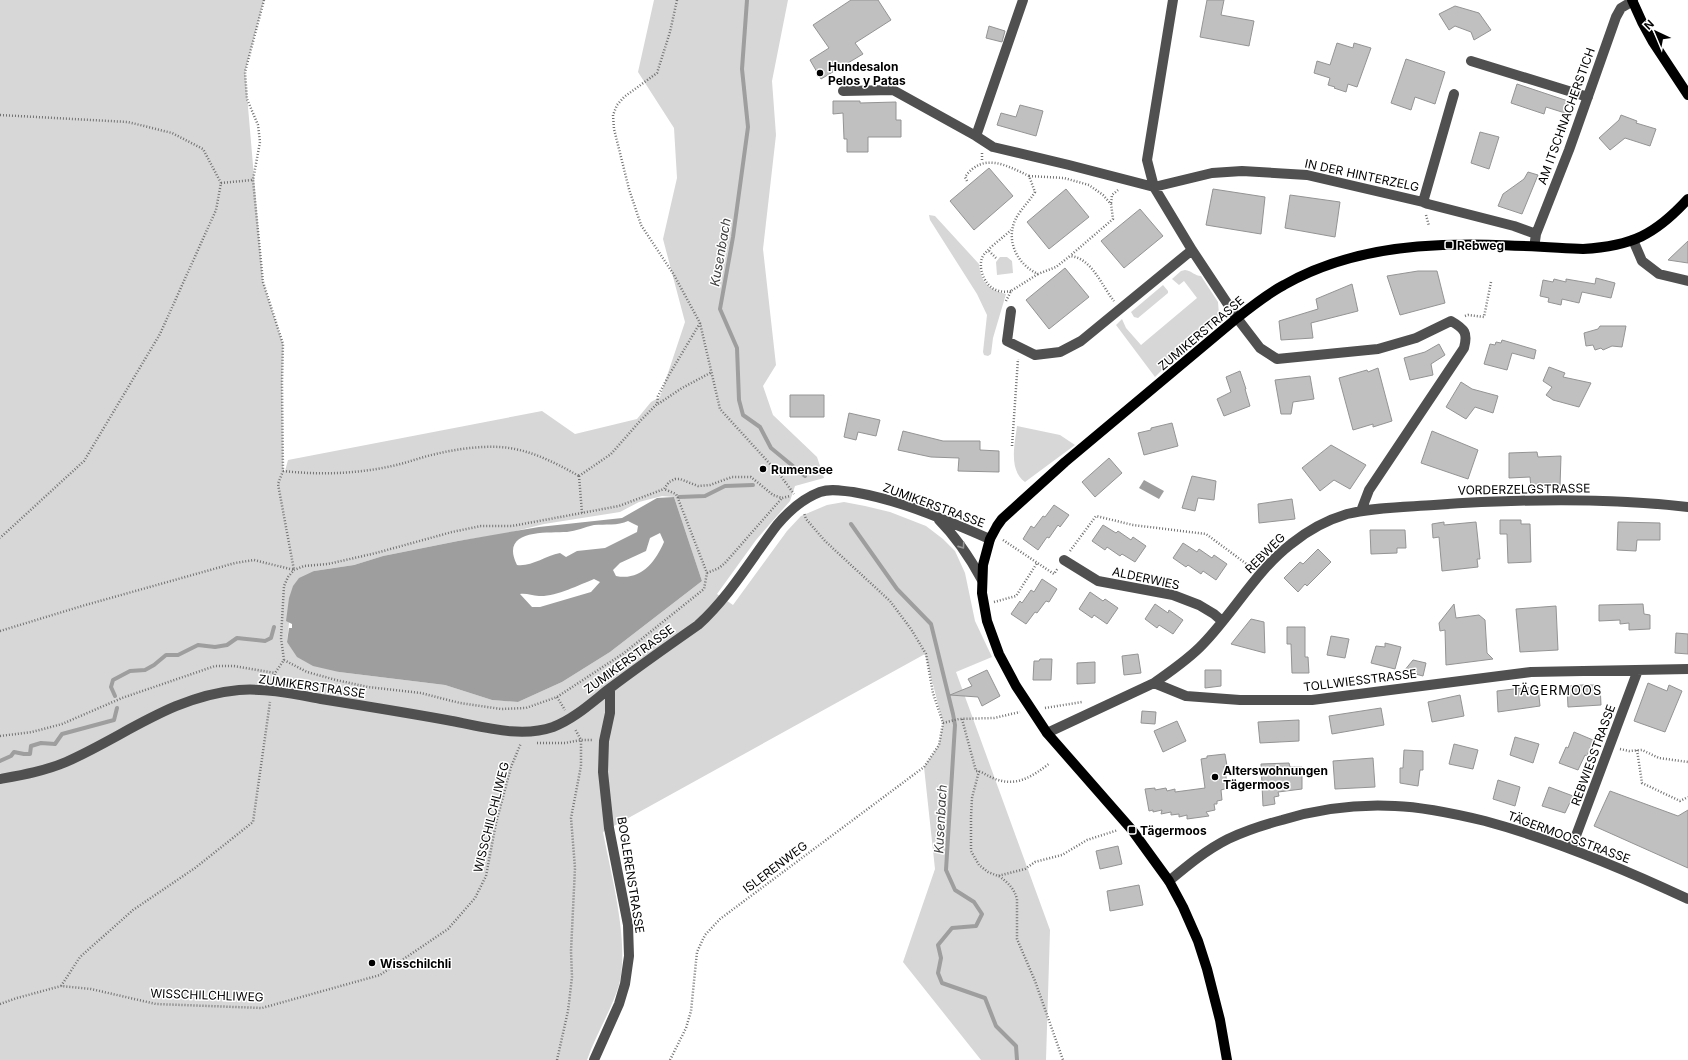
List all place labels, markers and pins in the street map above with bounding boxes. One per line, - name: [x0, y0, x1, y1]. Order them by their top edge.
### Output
- place label: Hundesalon Pelos y Patas: [828, 59, 906, 88]
- marker: Hundesalon Pelos y Patas: [815, 68, 825, 78]
- place label: Rebweg: [1457, 238, 1504, 253]
- marker: Rebweg: [1444, 240, 1454, 250]
- place label: Rumensee: [771, 462, 833, 477]
- marker: Rumensee: [758, 464, 768, 474]
- place label: Alterswohnungen Tägermoos: [1223, 763, 1328, 792]
- marker: Alterswohnungen Tägermoos: [1210, 772, 1220, 782]
- place label: Tägermoos: [1140, 823, 1207, 838]
- marker: Tägermoos: [1127, 825, 1137, 835]
- place label: Wisschilchli: [380, 956, 451, 971]
- marker: Wisschilchli: [367, 958, 377, 968]

